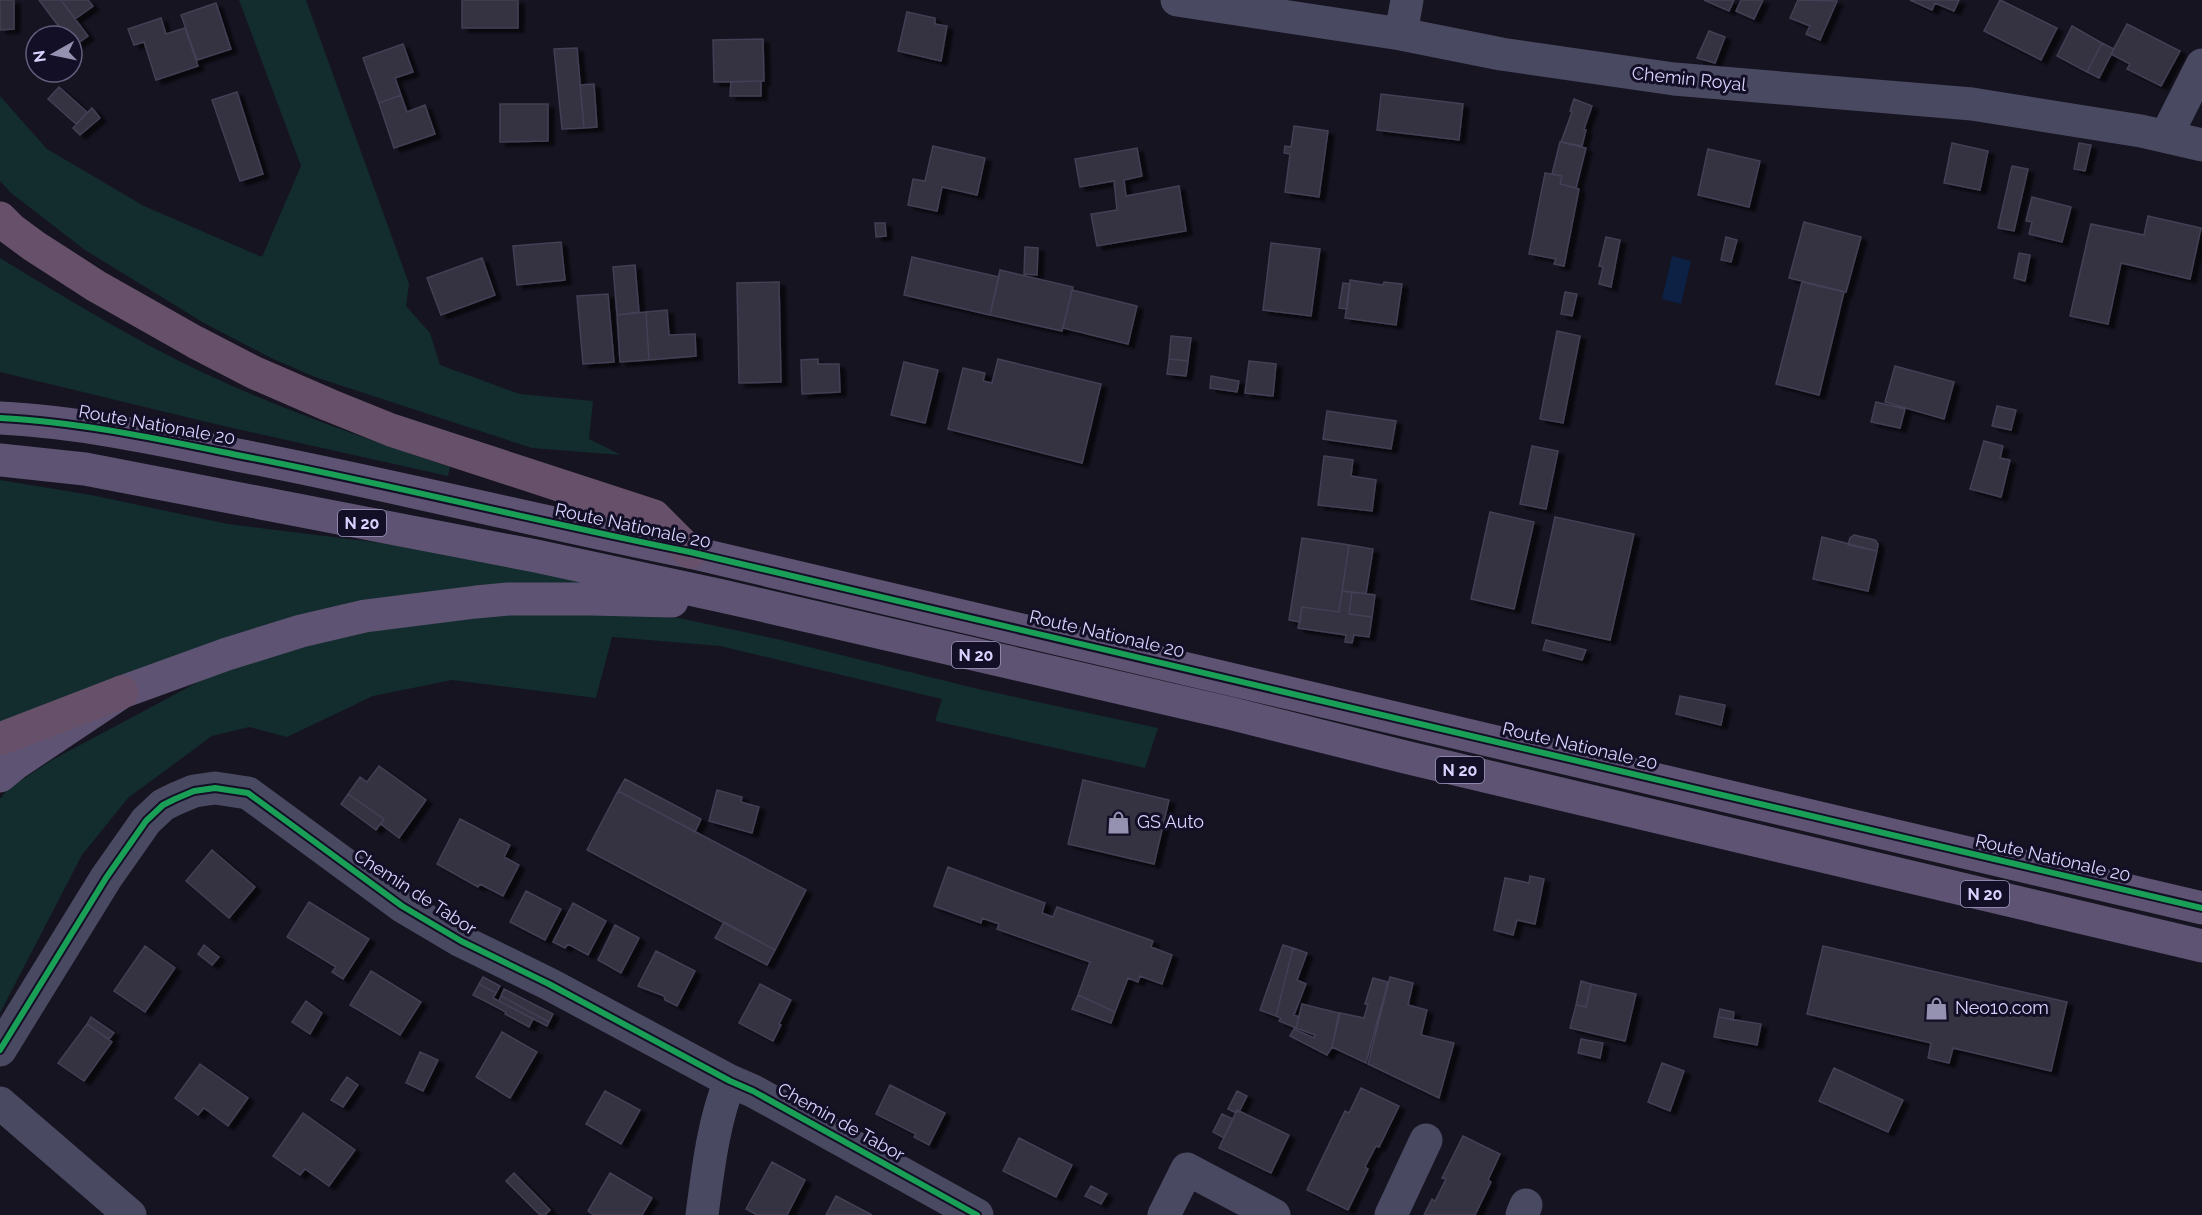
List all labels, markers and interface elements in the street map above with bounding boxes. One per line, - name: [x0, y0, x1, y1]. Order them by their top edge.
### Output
- north arrow: [24, 24, 84, 84]
- text: N: [29, 49, 50, 64]
- street label: Chemin Royal: [1631, 62, 1747, 95]
- street label: Route Nationale 20: [77, 400, 237, 449]
- street label: Route Nationale 20: [553, 499, 713, 552]
- road number: N 20: [338, 510, 386, 536]
- street label: Route Nationale 20: [1027, 605, 1187, 662]
- road number: N 20: [952, 642, 1000, 668]
- street label: Route Nationale 20: [1500, 717, 1660, 774]
- road number: N 20: [1436, 757, 1484, 783]
- shop icon: GS Auto: [1106, 809, 1132, 835]
- place label: GS Auto: [1137, 811, 1204, 832]
- street label: Route Nationale 20: [1973, 829, 2133, 886]
- street label: Chemin de Tabor: [350, 844, 481, 939]
- road number: N 20: [1961, 881, 2009, 907]
- shop icon: Neo10.com: [1924, 995, 1950, 1021]
- place label: Neo10.com: [1955, 997, 2049, 1018]
- street label: Chemin de Tabor: [774, 1078, 909, 1165]

